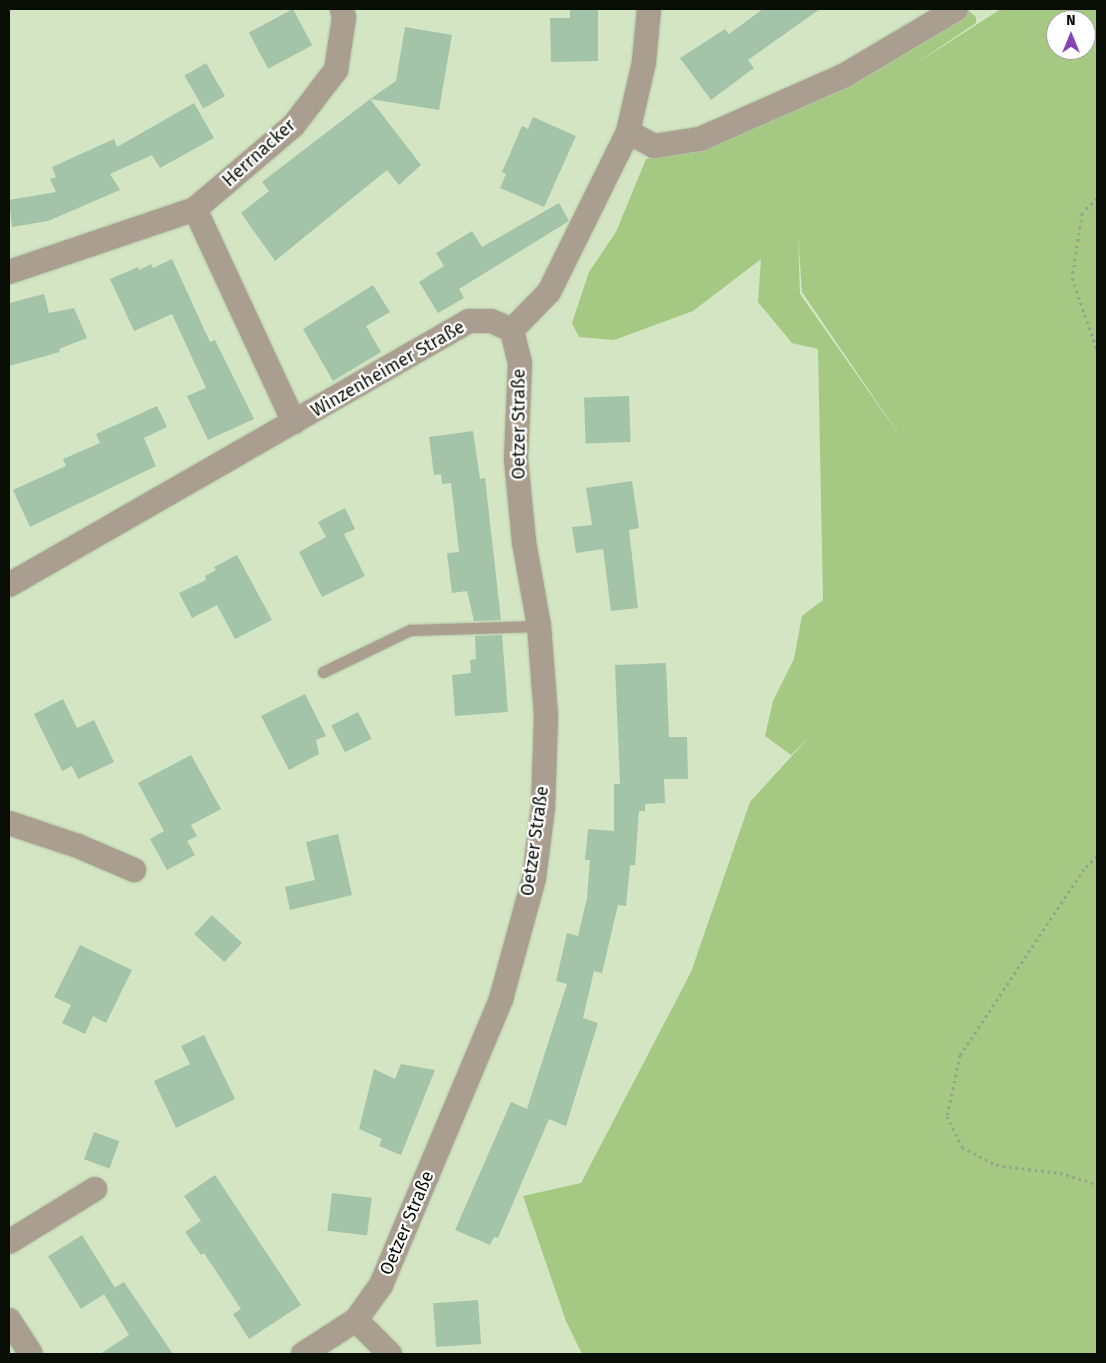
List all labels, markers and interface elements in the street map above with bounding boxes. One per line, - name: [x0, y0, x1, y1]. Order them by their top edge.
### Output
- north arrow: [1046, 10, 1096, 60]
- text: N: [1066, 12, 1076, 29]
- street label: Herrnacker: [218, 115, 300, 191]
- street label: Winzenheimer Straße: [307, 316, 469, 422]
- street label: Oetzer Straße: [508, 369, 530, 479]
- street label: Oetzer Straße: [517, 785, 553, 897]
- street label: Oetzer Straße: [375, 1168, 439, 1278]

